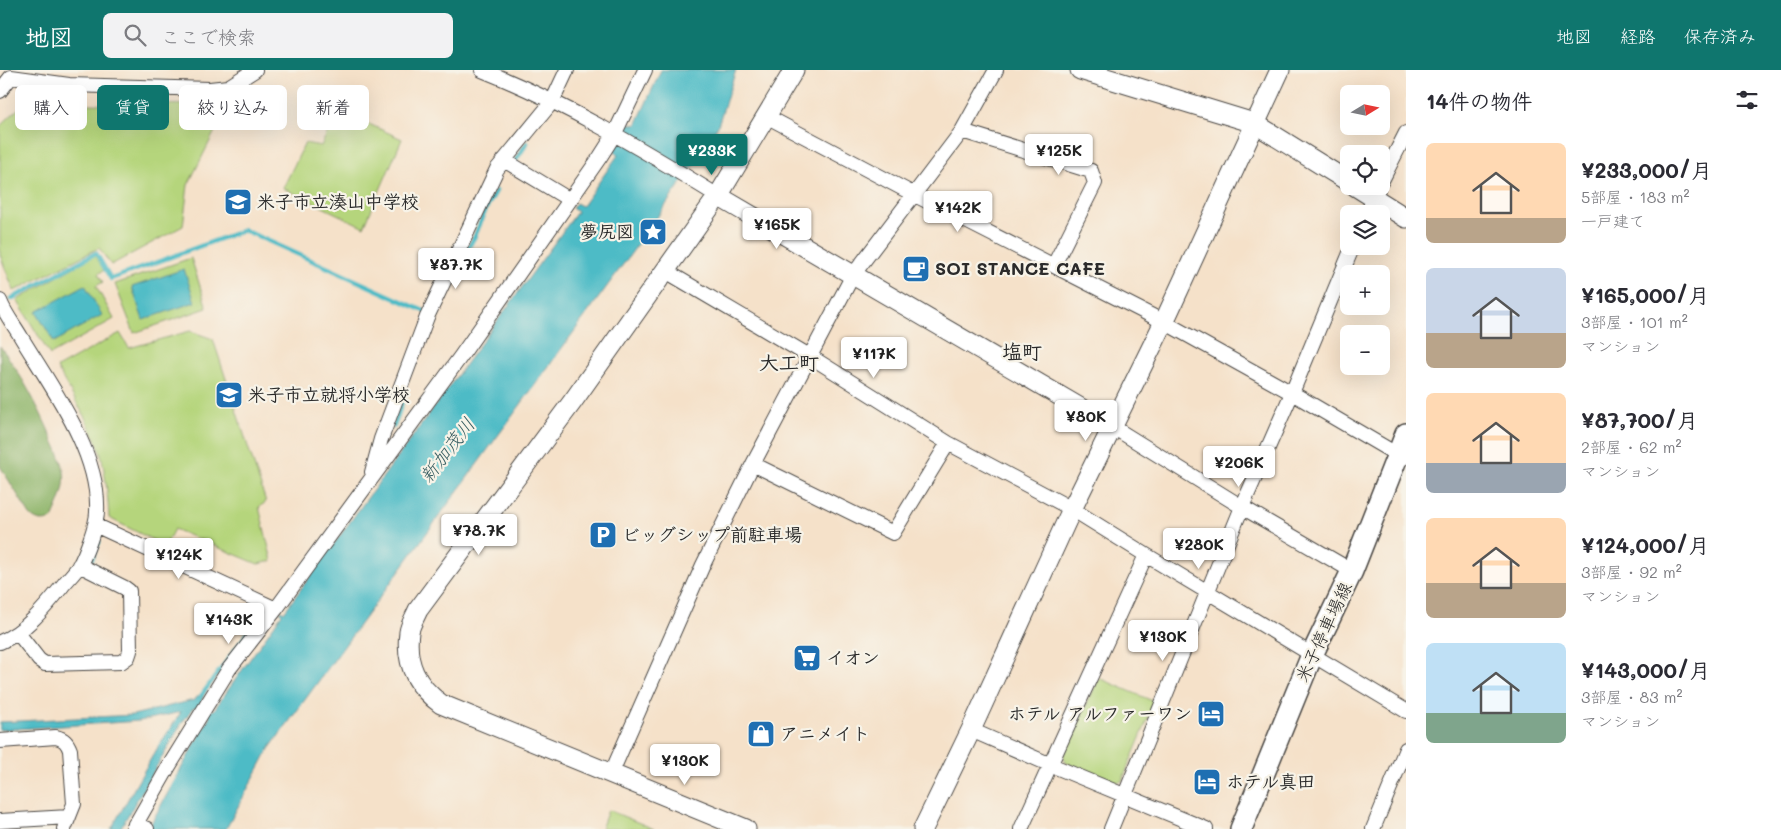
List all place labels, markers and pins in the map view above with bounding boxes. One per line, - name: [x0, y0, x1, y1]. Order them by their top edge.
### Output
- pin: ¥233K: [677, 134, 747, 176]
- pin: ¥125K: [1024, 134, 1094, 176]
- school or university icon: 米子市立湊山中学校: [223, 187, 253, 217]
- place label: 米子市立湊山中学校: [257, 189, 419, 213]
- pin: ¥142K: [923, 190, 993, 233]
- pin: ¥165K: [742, 208, 812, 250]
- place icon: 夢尻図: [638, 217, 668, 247]
- place label: 夢尻図: [580, 219, 634, 243]
- pin: ¥87.7K: [415, 248, 497, 290]
- cafe icon: SOI STANCE CAFE: [901, 254, 931, 284]
- place label: SOI STANCE CAFE: [935, 256, 1105, 280]
- pin: ¥117K: [839, 336, 909, 379]
- school or university icon: 米子市立就将小学校: [214, 380, 244, 410]
- place label: 米子市立就将小学校: [248, 382, 410, 406]
- pin: ¥80K: [1056, 400, 1116, 442]
- pin: ¥206K: [1204, 446, 1274, 488]
- pin: ¥78.7K: [438, 514, 520, 556]
- parking icon: ビッグシップ前駐車場: [588, 520, 618, 550]
- place label: ビッグシップ前駐車場: [622, 522, 802, 546]
- pin: ¥280K: [1164, 528, 1234, 570]
- pin: ¥124K: [144, 538, 214, 580]
- pin: ¥143K: [194, 602, 264, 645]
- pin: ¥130K: [1128, 620, 1198, 662]
- supermarket icon: イオン: [792, 643, 822, 673]
- place label: イオン: [826, 645, 880, 669]
- hotel icon: ホテル アルファーワン: [1196, 699, 1226, 729]
- place label: ホテル アルファーワン: [1008, 701, 1192, 725]
- shop icon: アニメイト: [746, 719, 776, 749]
- place label: アニメイト: [780, 721, 870, 745]
- pin: ¥130K: [650, 744, 720, 786]
- hotel icon: ホテル真田: [1192, 767, 1222, 797]
- place label: ホテル真田: [1226, 769, 1315, 793]

